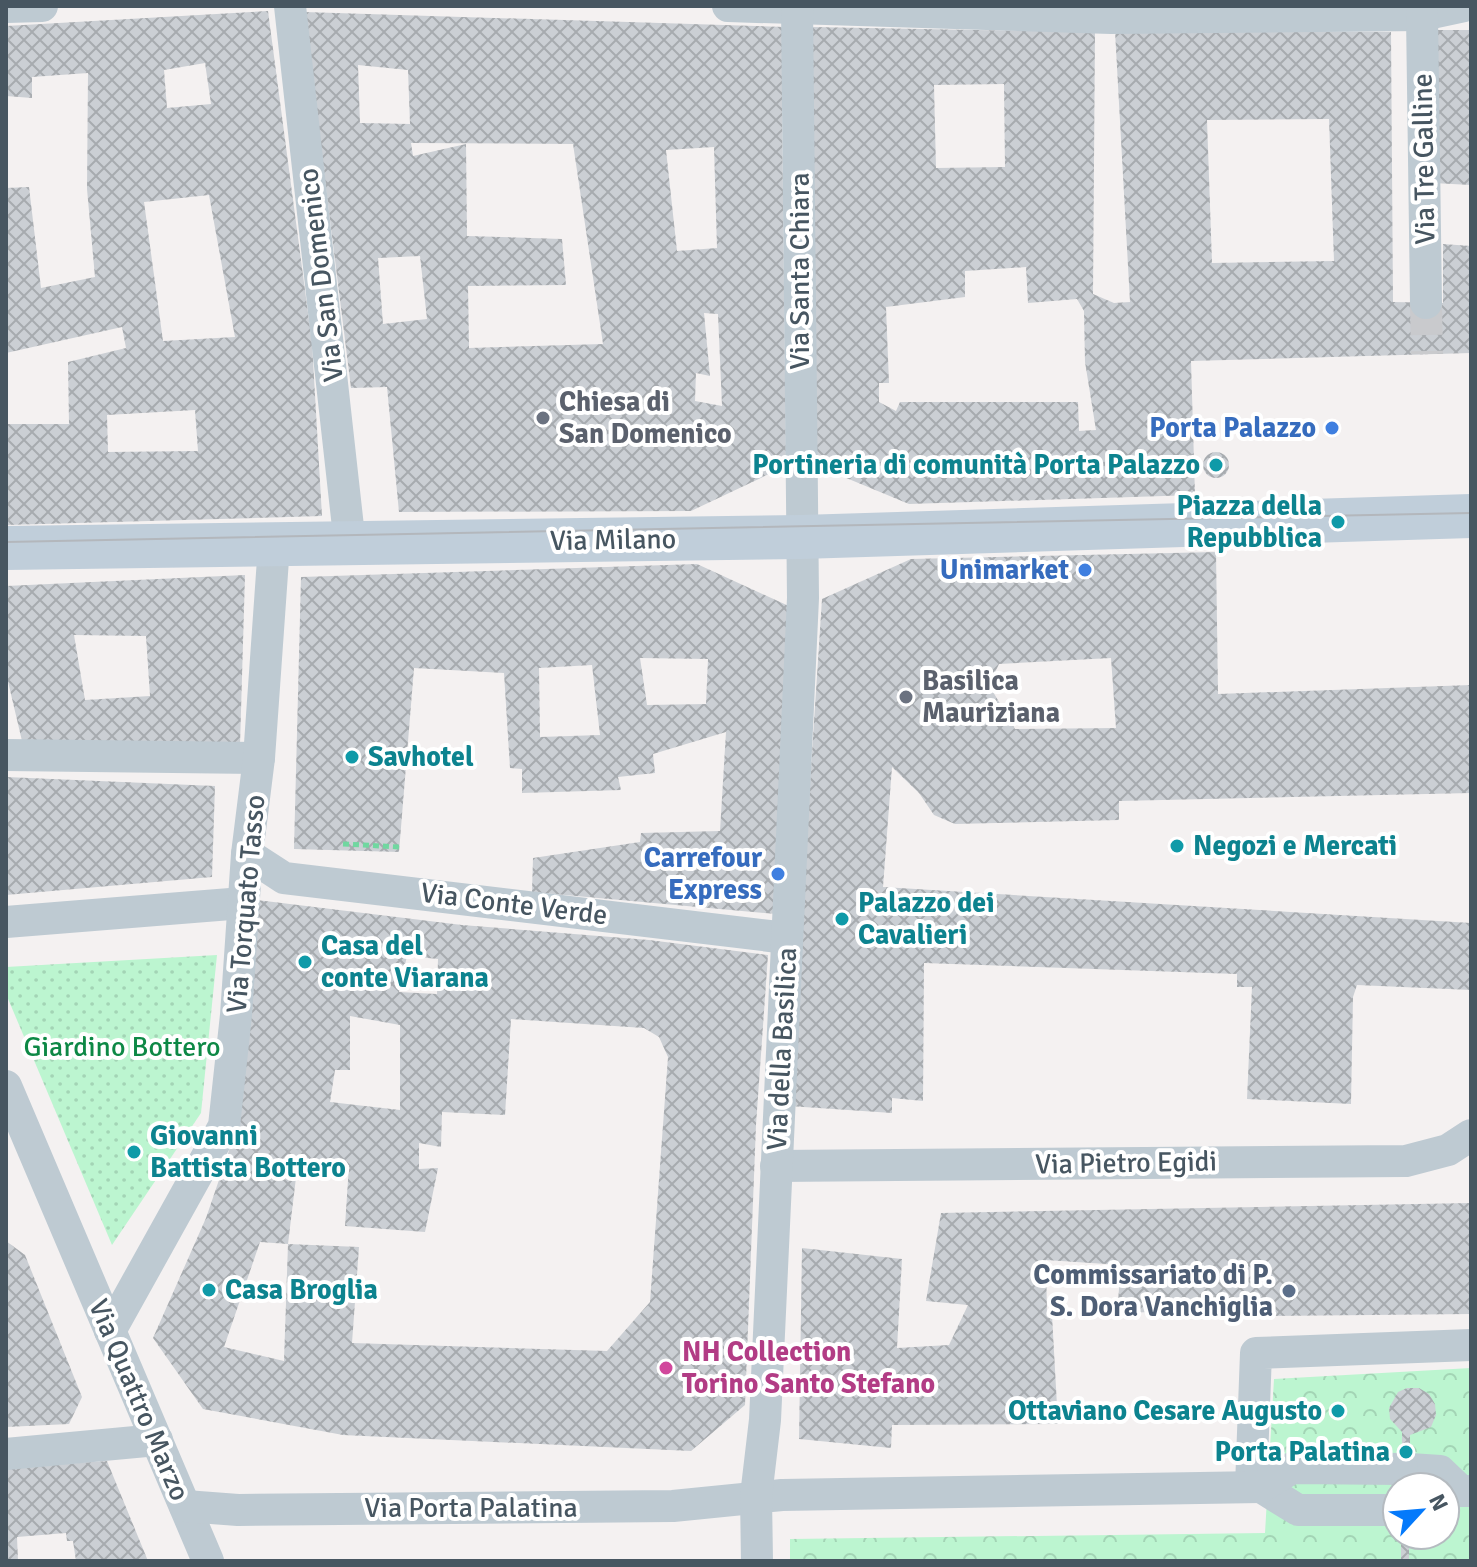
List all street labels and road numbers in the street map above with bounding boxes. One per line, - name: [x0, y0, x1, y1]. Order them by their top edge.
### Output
- street label: Via Tre Galline: [1406, 73, 1442, 245]
- street label: Via San Domenico: [291, 166, 351, 384]
- street label: Via Santa Chiara: [783, 172, 817, 370]
- street label: Via Milano: [549, 522, 677, 558]
- street label: Via Torquato Tasso: [220, 793, 272, 1015]
- street label: Via Conte Verde: [419, 876, 609, 932]
- street label: Via della Basilica: [760, 946, 804, 1152]
- street label: Via Pietro Egidi: [1035, 1144, 1217, 1182]
- street label: Via Quattro Marzo: [81, 1294, 197, 1506]
- street label: Via Porta Palatina: [364, 1491, 578, 1525]

